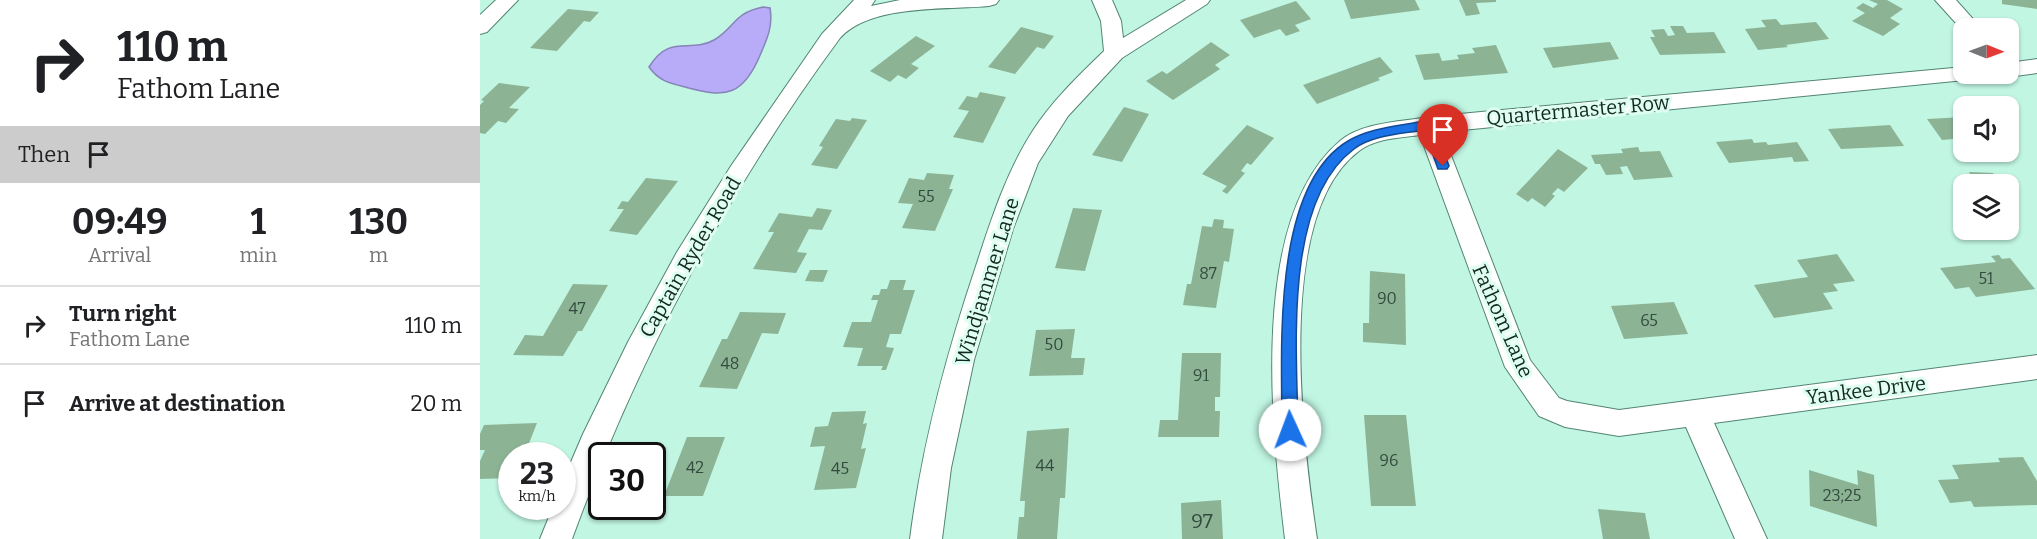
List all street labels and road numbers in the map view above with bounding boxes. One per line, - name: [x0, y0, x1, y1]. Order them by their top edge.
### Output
- street label: Quartermaster Row: [1485, 90, 1672, 130]
- street label: Captain Ryder Road: [634, 172, 746, 342]
- street label: Windjammer Lane: [950, 194, 1025, 368]
- street label: Fathom Lane: [1467, 261, 1539, 381]
- street label: Yankee Drive: [1805, 371, 1927, 409]

